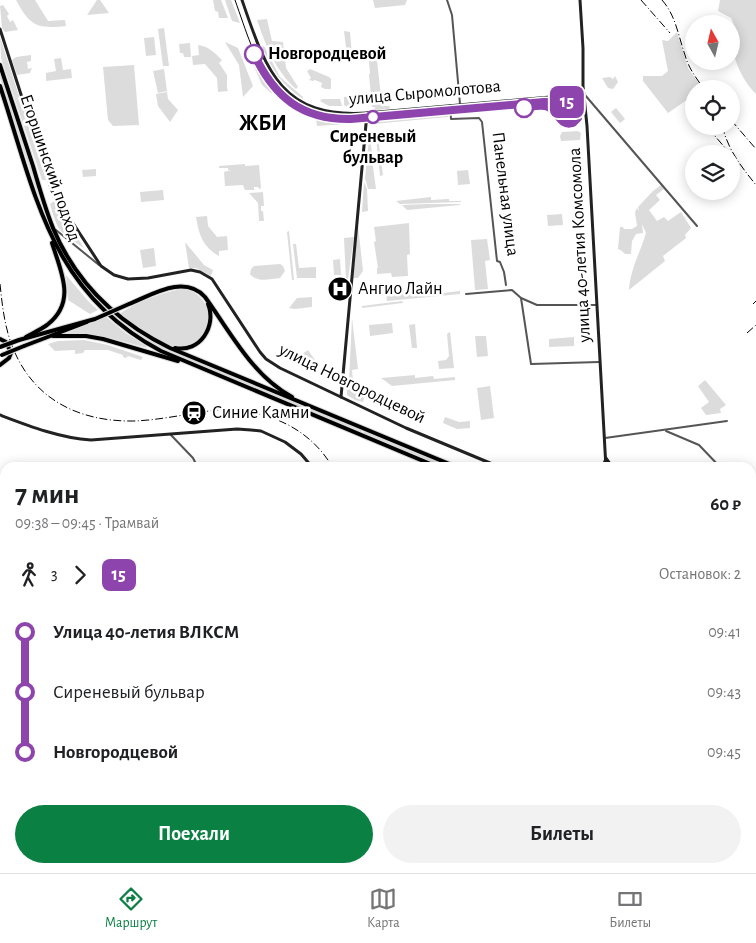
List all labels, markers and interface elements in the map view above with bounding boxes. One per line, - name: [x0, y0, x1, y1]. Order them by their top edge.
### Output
- north arrow: [685, 15, 740, 70]
- map controls: [685, 15, 740, 200]
- marker: Новгородцевой: [244, 44, 264, 64]
- place label: Новгородцевой: [268, 45, 386, 63]
- street label: улица Сыромолотова: [347, 77, 502, 109]
- button: locate: [685, 80, 740, 135]
- line badge: 15: [544, 86, 590, 118]
- street label: Егоршинский подход: [16, 92, 84, 244]
- text: 15: [560, 93, 574, 111]
- unlabelled marker: [514, 98, 534, 118]
- marker: Сиреневый бульвар: [366, 110, 380, 124]
- district label: ЖБИ: [239, 112, 287, 134]
- place label: Сиреневый бульвар: [330, 128, 416, 167]
- street label: Панельная улица: [488, 131, 522, 257]
- button: layers: [685, 145, 740, 200]
- street label: улица 40-летия Комсомола: [566, 147, 594, 344]
- hospital icon: Ангио Лайн: [327, 276, 353, 302]
- place label: Ангио Лайн: [358, 280, 443, 298]
- street label: улица Новгородцевой: [275, 340, 428, 427]
- station icon: Синие Камни: [181, 400, 207, 426]
- place label: Синие Камни: [212, 404, 310, 422]
- text: 7 мин: [15, 481, 79, 509]
- text: 60 ₽: [710, 495, 741, 514]
- text: 09:38 – 09:45 · Трамвай: [15, 515, 159, 531]
- icon: walk: [15, 561, 43, 589]
- icon: forward: [66, 561, 94, 589]
- text: 3: [51, 566, 58, 582]
- text: 15: [112, 566, 126, 584]
- text: Остановок: 2: [659, 566, 741, 582]
- text: Улица 40-летия ВЛКСМ: [53, 623, 239, 642]
- text: 09:41: [708, 624, 741, 640]
- text: Сиреневый бульвар: [53, 683, 205, 702]
- text: 09:43: [707, 684, 741, 700]
- text: Новгородцевой: [53, 743, 178, 762]
- text: 09:45: [707, 744, 741, 760]
- button: Поехали: [15, 805, 373, 863]
- button: Билеты: [383, 805, 741, 863]
- tab: Маршрут: [105, 885, 157, 932]
- tab: Карта: [367, 885, 400, 932]
- tab: Билеты: [609, 885, 651, 932]

